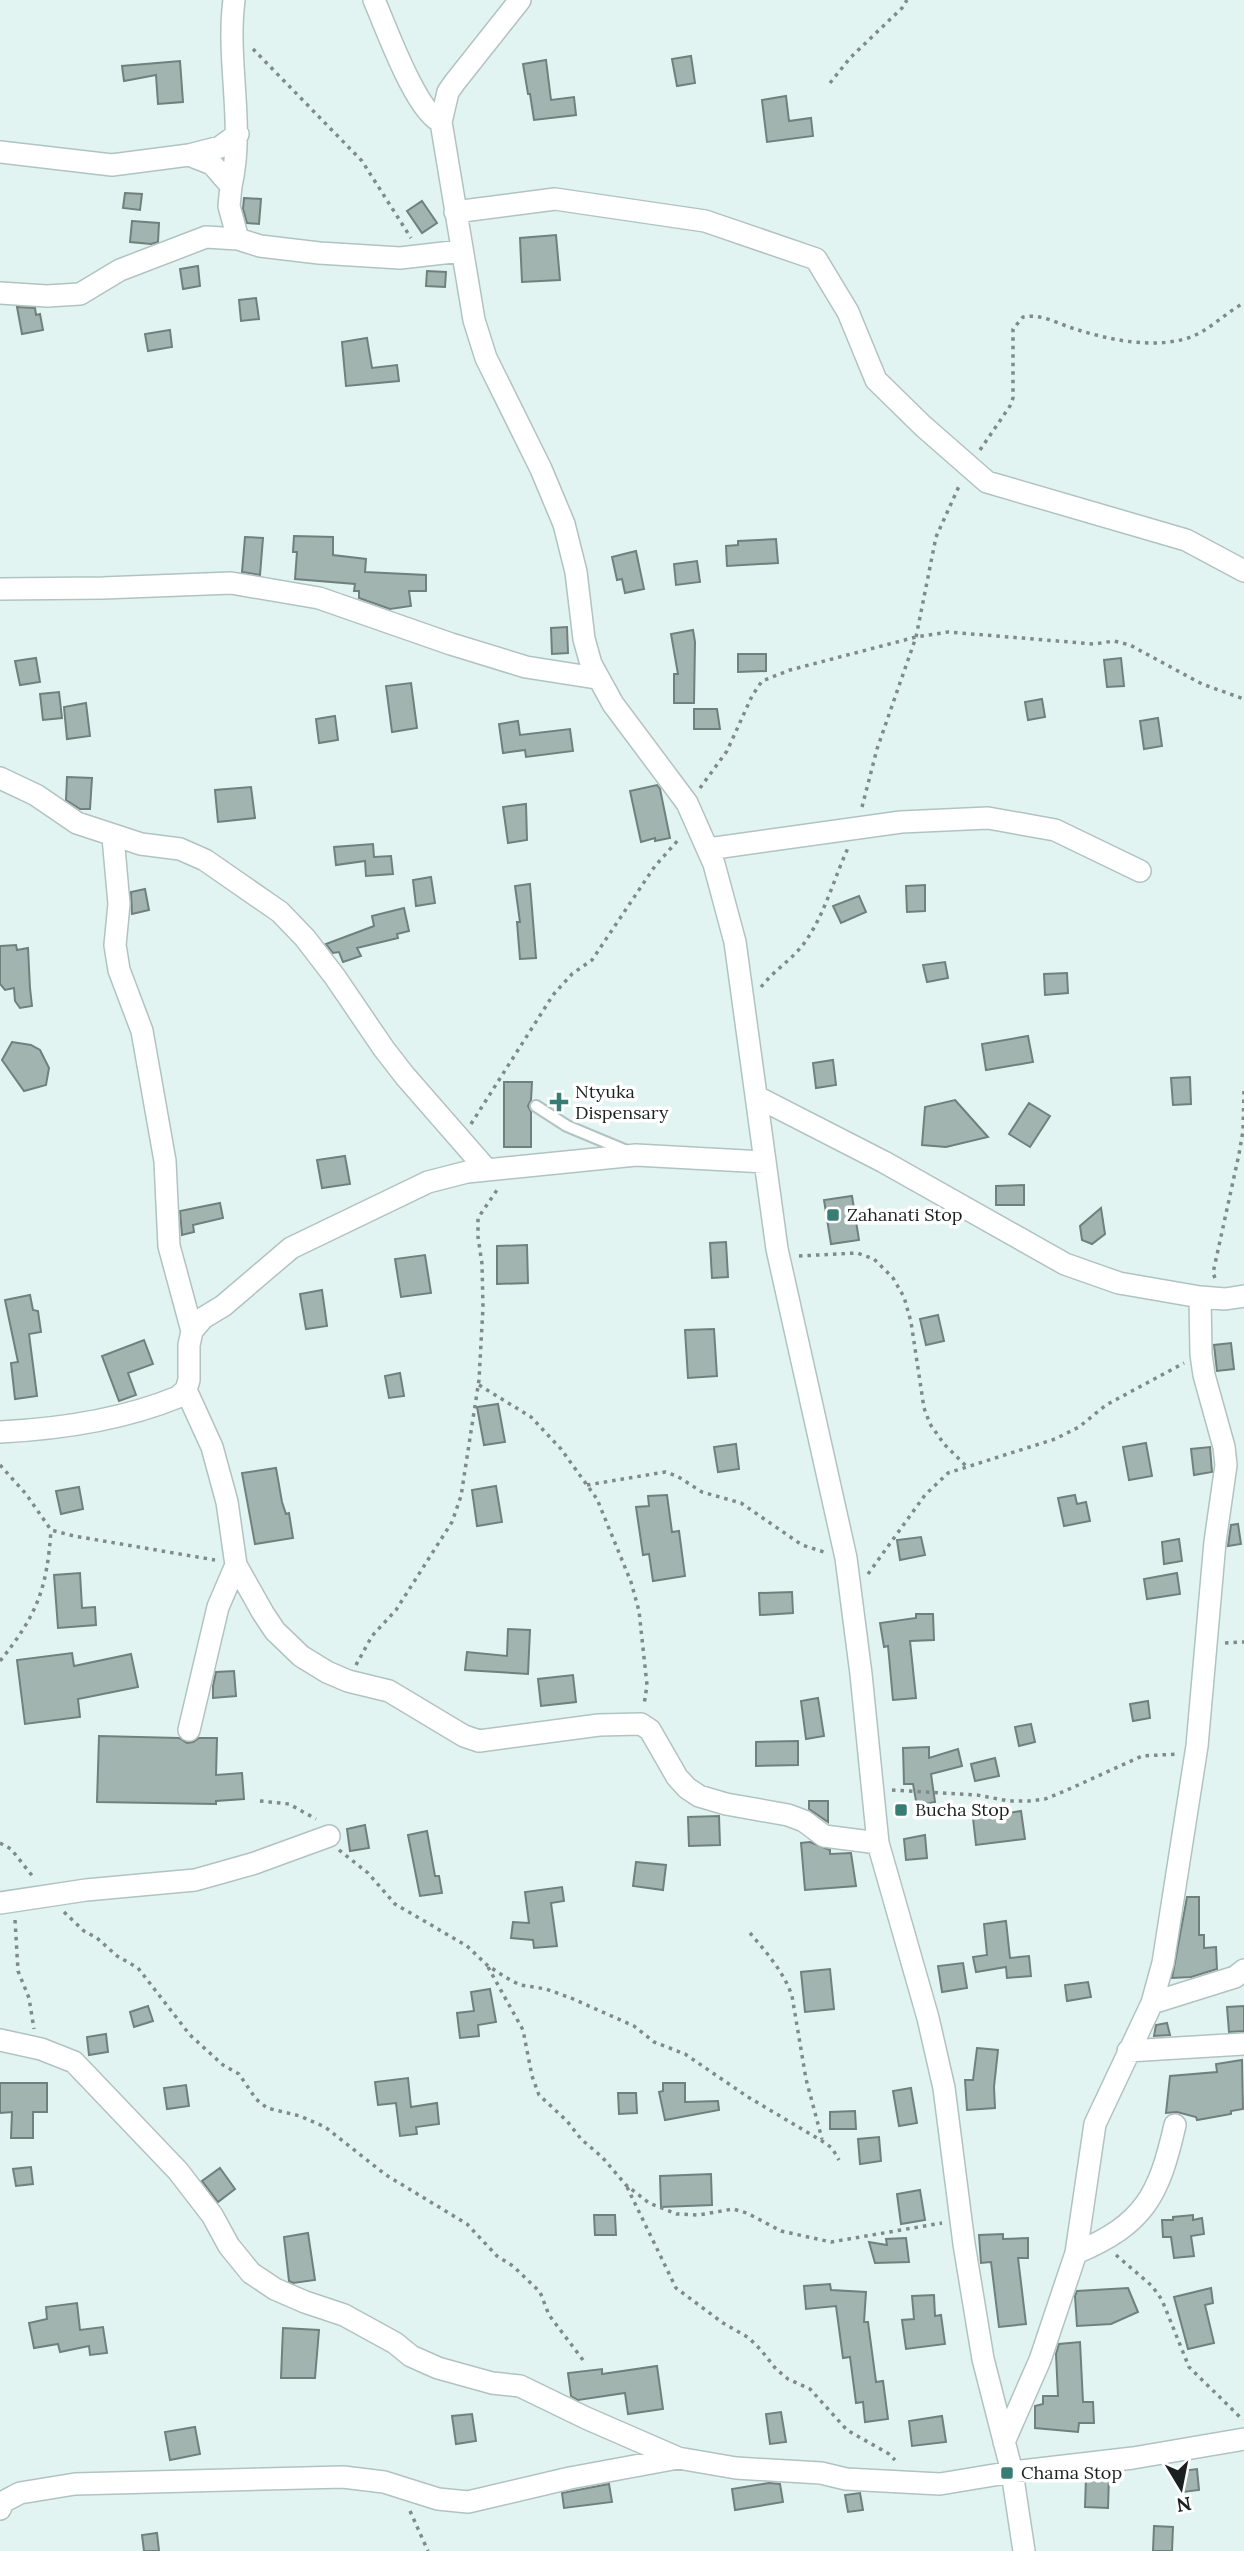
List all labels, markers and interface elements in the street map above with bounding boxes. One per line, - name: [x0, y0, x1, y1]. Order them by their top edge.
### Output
- place label: Ntyuka Dispensary: [575, 1080, 669, 1124]
- marker: Ntyuka Dispensary: [549, 1092, 569, 1112]
- place label: Zahanati Stop: [847, 1203, 963, 1226]
- marker: Zahanati Stop: [825, 1207, 841, 1223]
- place label: Bucha Stop: [915, 1798, 1010, 1821]
- marker: Bucha Stop: [893, 1802, 909, 1818]
- north arrow: [1146, 2453, 1216, 2523]
- place label: Chama Stop: [1021, 2461, 1122, 2484]
- marker: Chama Stop: [999, 2465, 1015, 2481]
- text: N: [1174, 2492, 1193, 2518]

